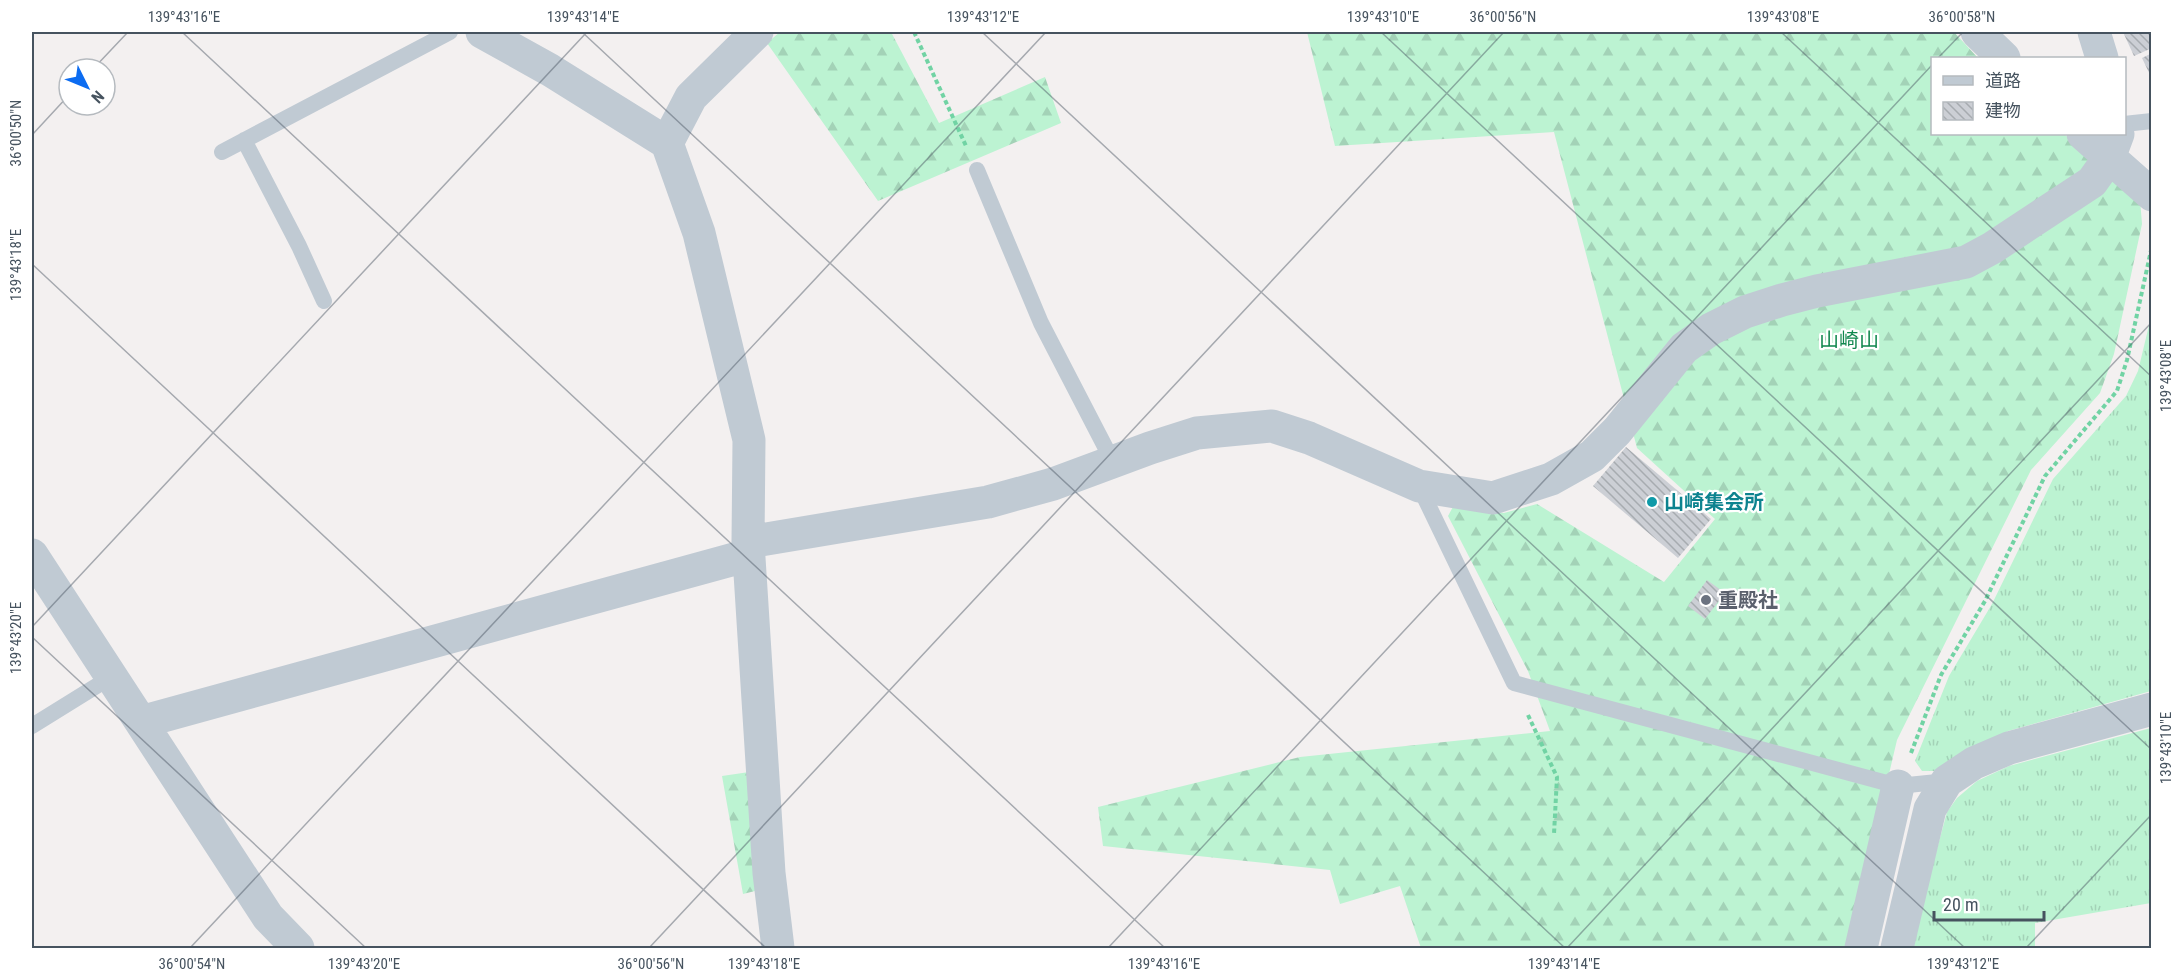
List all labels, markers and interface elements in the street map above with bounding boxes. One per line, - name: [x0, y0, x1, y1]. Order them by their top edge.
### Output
- text: 139°43'16"E: [148, 8, 220, 26]
- text: 139°43'14"E: [547, 8, 619, 26]
- text: 139°43'12"E: [947, 8, 1019, 26]
- text: 139°43'10"E: [1347, 8, 1419, 26]
- text: 36°00'56"N: [1470, 8, 1536, 26]
- text: 139°43'08"E: [1747, 8, 1819, 26]
- text: 36°00'58"N: [1929, 8, 1995, 26]
- north arrow: [57, 57, 117, 117]
- legend: [1931, 57, 2126, 135]
- text: 道路: [1985, 70, 2021, 91]
- text: N: [87, 87, 108, 107]
- text: 36°00'50"N: [7, 100, 25, 166]
- text: 建物: [1985, 100, 2021, 121]
- text: 139°43'18"E: [7, 229, 25, 301]
- park label: 山崎山: [1819, 328, 1879, 352]
- text: 139°43'08"E: [2157, 340, 2175, 412]
- place label: 山崎集会所: [1664, 490, 1764, 514]
- marker: 山崎集会所: [1645, 495, 1659, 509]
- place label: 重殿社: [1718, 588, 1778, 612]
- marker: 重殿社: [1699, 593, 1713, 607]
- text: 139°43'20"E: [7, 602, 25, 674]
- text: 139°43'10"E: [2157, 712, 2175, 784]
- scale bar: [1934, 884, 2044, 922]
- text: 20 m: [1943, 894, 1978, 915]
- text: 36°00'54"N: [159, 955, 225, 973]
- text: 139°43'20"E: [328, 955, 400, 973]
- text: 36°00'56"N: [618, 955, 684, 973]
- text: 139°43'18"E: [728, 955, 800, 973]
- text: 139°43'16"E: [1128, 955, 1200, 973]
- text: 139°43'14"E: [1528, 955, 1600, 973]
- text: 139°43'12"E: [1927, 955, 1999, 973]

